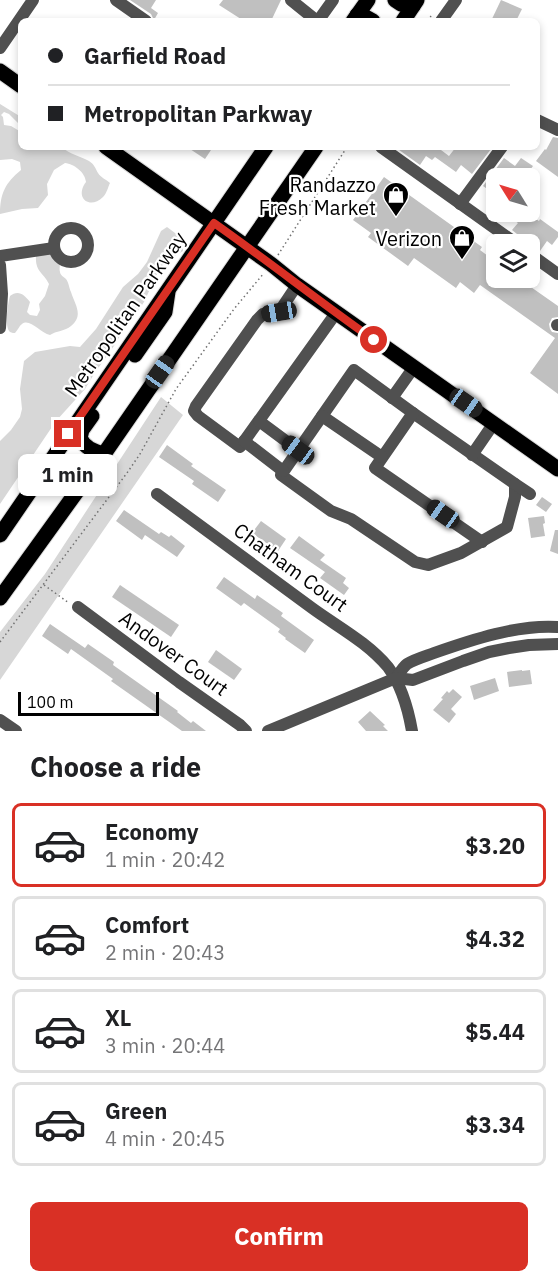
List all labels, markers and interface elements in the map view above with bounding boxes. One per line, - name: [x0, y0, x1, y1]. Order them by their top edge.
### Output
- text: Garfield Road: [84, 41, 226, 70]
- text: Metropolitan Parkway: [84, 99, 312, 128]
- north arrow: [486, 168, 540, 222]
- map controls: [486, 168, 540, 288]
- place label: Randazzo Fresh Market: [259, 171, 376, 221]
- shop icon: Randazzo Fresh Market: [381, 180, 411, 218]
- shop icon: Verizon: [447, 223, 477, 261]
- place label: Verizon: [375, 225, 442, 252]
- street label: Metropolitan Parkway: [58, 226, 192, 402]
- button: layers: [486, 234, 540, 288]
- car: [260, 300, 298, 324]
- route start: [360, 326, 387, 353]
- car: [142, 352, 178, 392]
- car: [446, 385, 486, 421]
- route end: [54, 420, 81, 447]
- car: [278, 432, 318, 468]
- callout: 1 min: [19, 455, 118, 497]
- text: 1 min: [41, 461, 94, 488]
- car: [423, 496, 463, 532]
- street label: Chatham Court: [228, 516, 354, 618]
- street label: Andover Court: [114, 604, 234, 702]
- scale bar: [18, 689, 159, 716]
- text: 100 m: [27, 692, 74, 712]
- text: Choose a ride: [30, 749, 201, 784]
- text: Economy: [105, 817, 199, 846]
- icon: car: [33, 818, 87, 872]
- text: $3.20: [465, 831, 525, 860]
- text: 1 min · 20:42: [105, 846, 225, 873]
- text: Comfort: [105, 910, 189, 939]
- icon: car: [33, 911, 87, 965]
- text: $4.32: [465, 924, 525, 953]
- text: 2 min · 20:43: [105, 939, 225, 966]
- text: XL: [105, 1003, 131, 1032]
- icon: car: [33, 1004, 87, 1058]
- text: $5.44: [465, 1017, 525, 1046]
- text: 3 min · 20:44: [105, 1032, 225, 1059]
- text: Green: [105, 1096, 167, 1125]
- icon: car: [33, 1097, 87, 1151]
- text: $3.34: [465, 1110, 525, 1139]
- text: 4 min · 20:45: [105, 1125, 225, 1152]
- button: Confirm: [30, 1202, 528, 1271]

